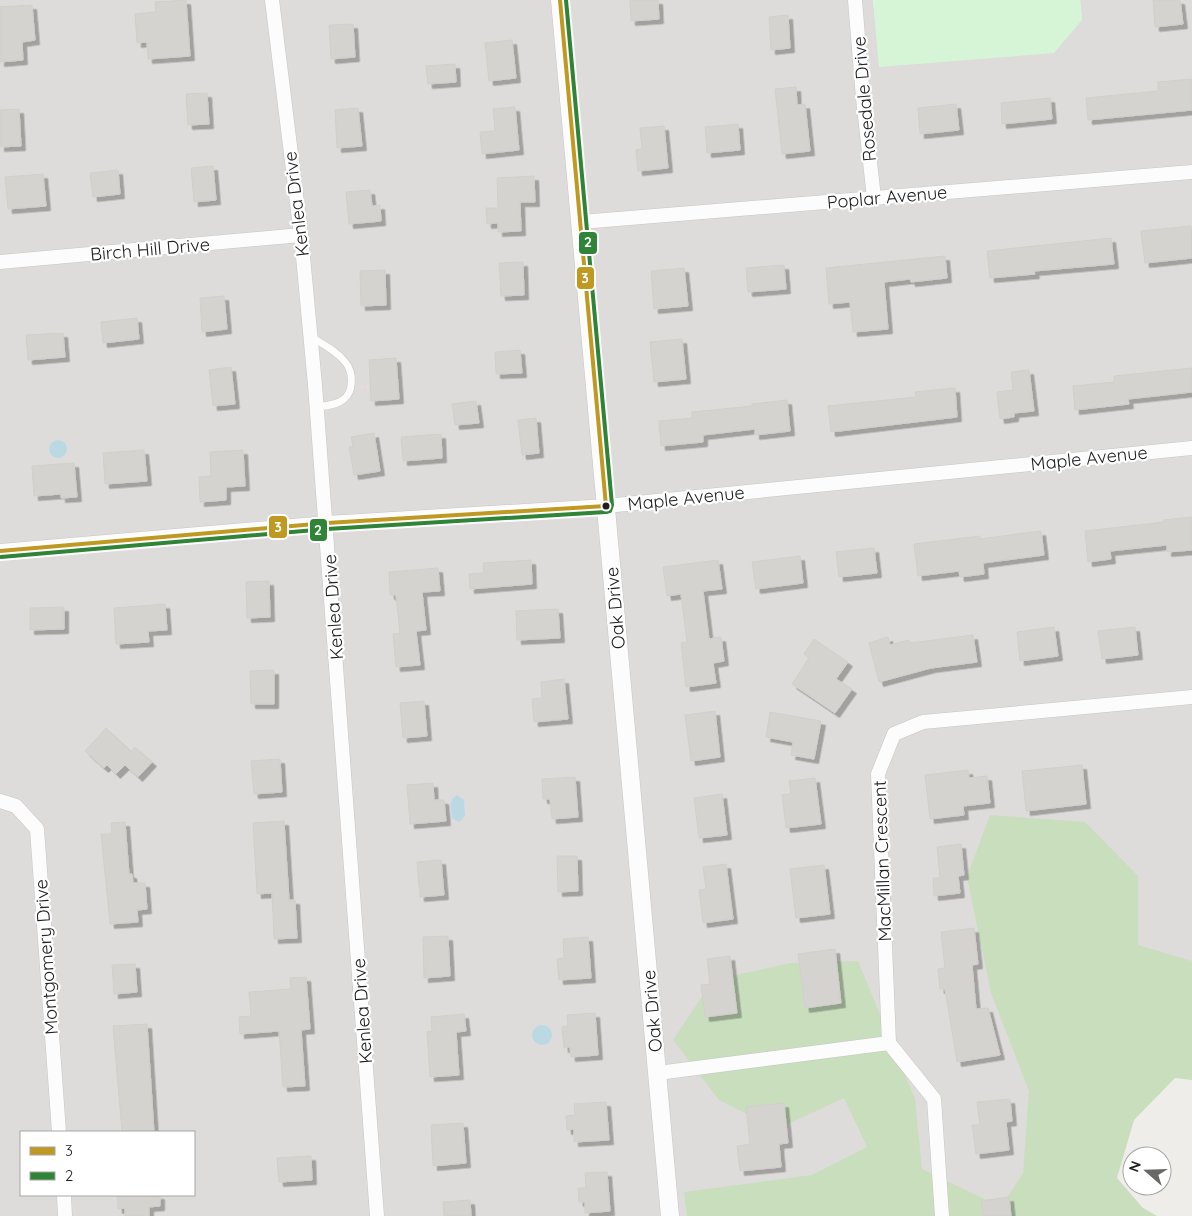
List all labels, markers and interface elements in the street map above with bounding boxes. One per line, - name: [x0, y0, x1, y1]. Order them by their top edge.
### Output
- street label: Rosedale Drive: [847, 35, 881, 163]
- street label: Kenlea Drive: [278, 150, 314, 258]
- street label: Poplar Avenue: [826, 180, 948, 214]
- line badge: 2: [578, 231, 598, 255]
- street label: Birch Hill Drive: [89, 232, 211, 266]
- text: 2: [584, 233, 592, 251]
- line badge: 3: [576, 266, 595, 290]
- text: 3: [581, 269, 589, 287]
- street label: Maple Avenue: [1029, 440, 1149, 476]
- street label: Maple Avenue: [626, 480, 746, 516]
- unlabelled marker: [601, 501, 611, 511]
- line badge: 3: [268, 515, 288, 539]
- text: 3: [274, 518, 282, 536]
- line badge: 2: [309, 518, 328, 542]
- text: 2: [314, 521, 322, 539]
- street label: Kenlea Drive: [318, 553, 348, 661]
- street label: Oak Drive: [600, 566, 630, 650]
- street label: MacMillan Crescent: [868, 780, 896, 942]
- street label: Montgomery Drive: [29, 878, 63, 1036]
- street label: Kenlea Drive: [347, 957, 377, 1065]
- street label: Oak Drive: [637, 969, 667, 1053]
- legend: [20, 1131, 195, 1196]
- text: 3: [65, 1141, 73, 1160]
- north arrow: [1122, 1146, 1172, 1196]
- text: N: [1125, 1159, 1145, 1174]
- text: 2: [65, 1166, 73, 1185]

